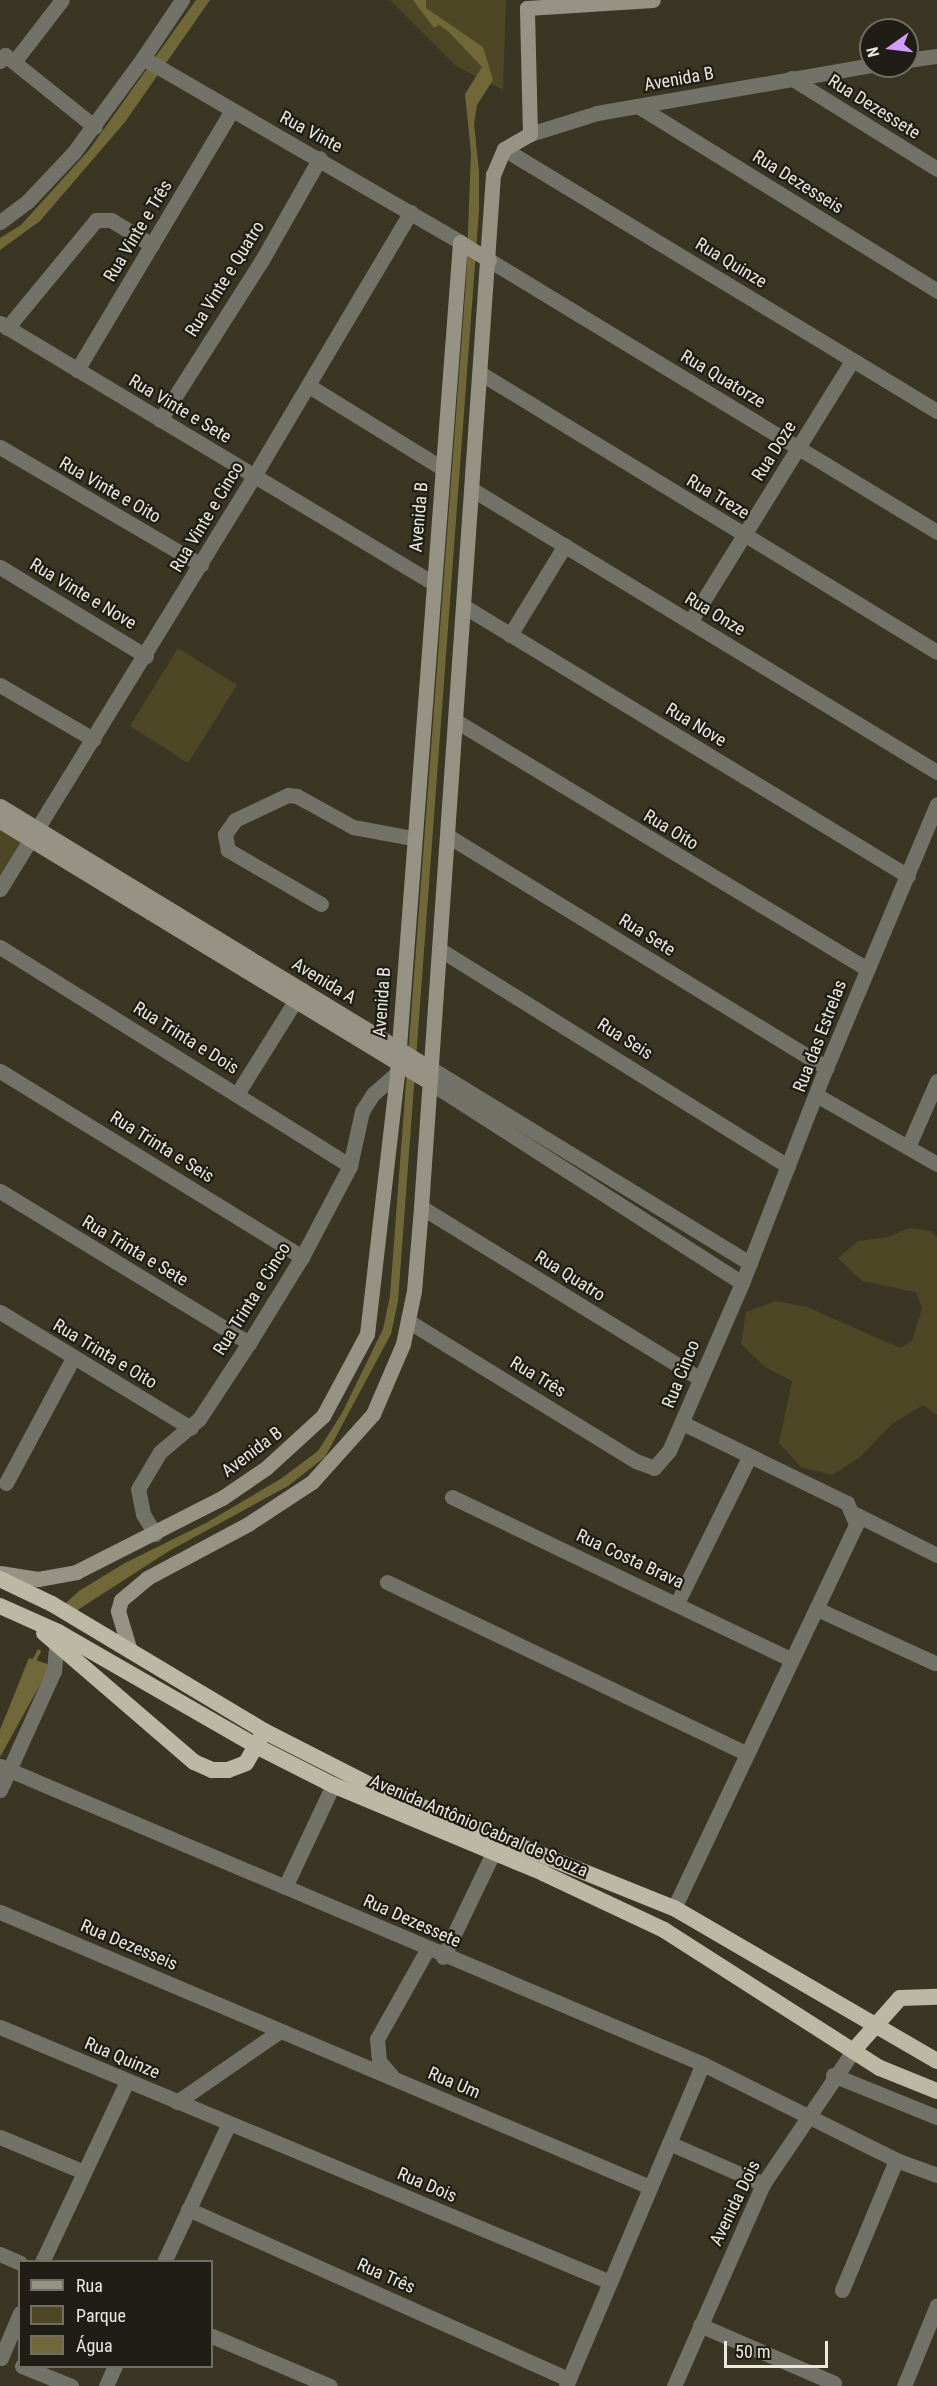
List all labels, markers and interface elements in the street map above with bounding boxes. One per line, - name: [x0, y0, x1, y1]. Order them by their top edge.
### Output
- north arrow: [859, 18, 919, 78]
- text: N: [863, 45, 883, 59]
- street label: Avenida B: [642, 62, 716, 96]
- street label: Rua Dezessete: [824, 70, 924, 144]
- street label: Rua Vinte: [276, 107, 346, 157]
- street label: Rua Dezesseis: [749, 146, 847, 218]
- street label: Rua Vinte e Três: [99, 176, 177, 286]
- street label: Rua Vinte e Quatro: [181, 217, 269, 341]
- street label: Rua Quinze: [691, 233, 771, 293]
- street label: Rua Quatorze: [677, 345, 769, 413]
- street label: Rua Vinte e Sete: [125, 370, 235, 448]
- street label: Rua Doze: [747, 417, 801, 485]
- street label: Rua Vinte e Oito: [55, 452, 165, 528]
- street label: Rua Vinte e Cinco: [166, 458, 248, 576]
- street label: Rua Treze: [683, 470, 753, 524]
- street label: Avenida B: [405, 481, 433, 553]
- street label: Rua Vinte e Nove: [26, 554, 140, 634]
- street label: Rua Onze: [681, 588, 749, 640]
- street label: Rua Nove: [662, 698, 730, 752]
- street label: Rua Oito: [640, 805, 702, 855]
- street label: Rua Sete: [615, 909, 679, 961]
- street label: Avenida A: [288, 953, 360, 1009]
- street label: Avenida B: [369, 966, 395, 1038]
- street label: Rua das Estrelas: [789, 977, 851, 1095]
- street label: Rua Trinta e Dois: [129, 997, 243, 1079]
- street label: Rua Seis: [593, 1014, 657, 1064]
- street label: Rua Trinta e Seis: [106, 1106, 218, 1188]
- street label: Rua Trinta e Sete: [78, 1211, 192, 1291]
- street label: Rua Trinta e Cinco: [209, 1239, 295, 1359]
- street label: Rua Quatro: [531, 1246, 609, 1306]
- street label: Rua Trinta e Oito: [49, 1314, 161, 1394]
- street label: Rua Cinco: [658, 1337, 704, 1411]
- street label: Rua Três: [506, 1352, 570, 1402]
- street label: Avenida B: [217, 1422, 287, 1482]
- street label: Rua Costa Brava: [573, 1525, 687, 1593]
- street label: Avenida Antônio Cabral de Souza: [367, 1770, 591, 1882]
- street label: Rua Dezessete: [360, 1890, 464, 1952]
- street label: Rua Dezesseis: [77, 1915, 181, 1975]
- street label: Rua Quinze: [81, 2033, 163, 2083]
- street label: Rua Um: [425, 2062, 483, 2104]
- street label: Avenida Dois: [705, 2157, 765, 2249]
- street label: Rua Dois: [394, 2163, 460, 2207]
- street label: Rua Três: [353, 2254, 419, 2298]
- legend: [18, 2260, 213, 2368]
- text: Rua: [76, 2275, 103, 2296]
- text: Parque: [76, 2305, 126, 2326]
- scale bar: [727, 2329, 830, 2367]
- text: Água: [76, 2335, 113, 2356]
- text: 50 m: [735, 2341, 770, 2362]

